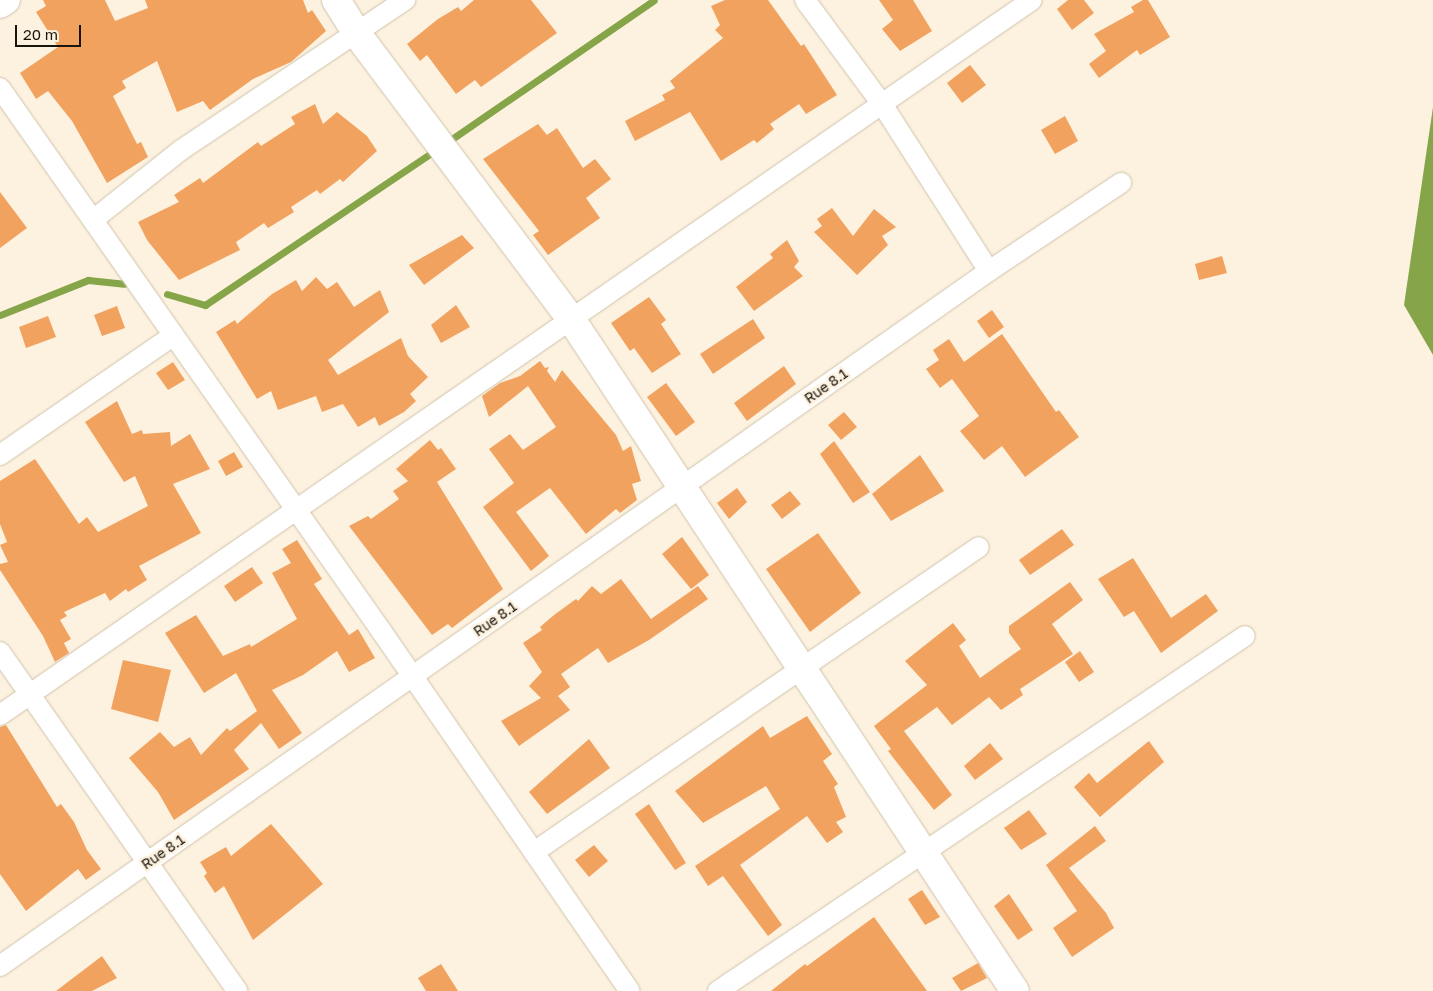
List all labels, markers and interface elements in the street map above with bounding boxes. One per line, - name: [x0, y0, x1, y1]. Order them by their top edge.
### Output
- scale bar: [18, 15, 84, 47]
- text: 20 m: [23, 25, 58, 43]
- street label: Rue 8.1: [801, 365, 851, 407]
- street label: Rue 8.1: [470, 598, 520, 640]
- street label: Rue 8.1: [138, 831, 188, 873]

